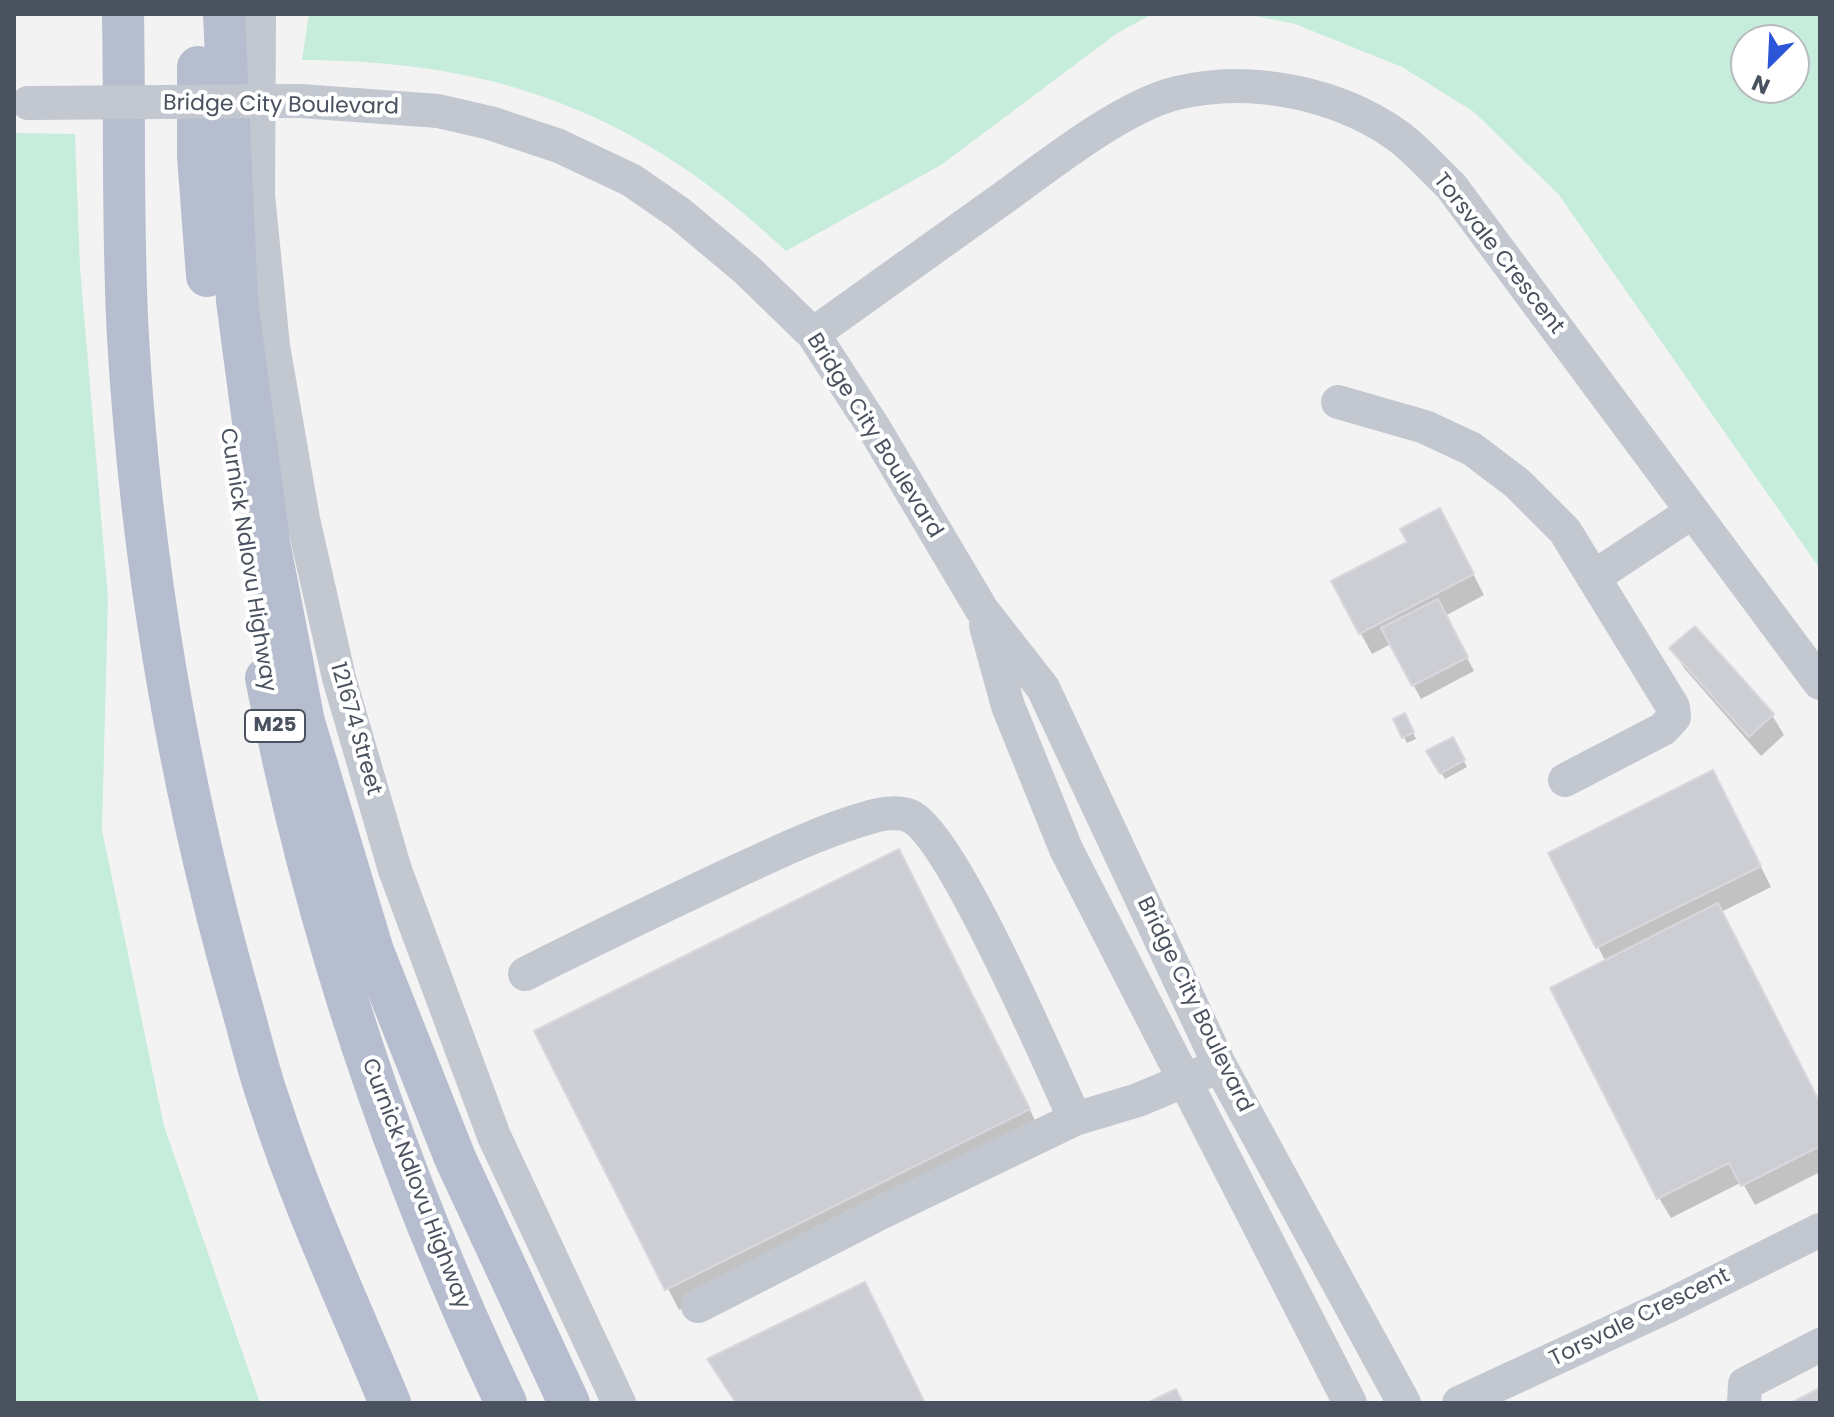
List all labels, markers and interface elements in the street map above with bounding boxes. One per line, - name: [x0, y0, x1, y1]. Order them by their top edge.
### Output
- north arrow: [1730, 24, 1810, 104]
- text: N: [1747, 67, 1775, 102]
- street label: Bridge City Boulevard: [163, 91, 399, 121]
- street label: Torsvale Crescent: [1427, 168, 1569, 340]
- street label: Bridge City Boulevard: [800, 329, 948, 543]
- street label: Curnick Ndlovu Highway: [213, 426, 281, 694]
- street label: 121674 Street: [323, 660, 387, 798]
- road number: M25: [245, 710, 305, 742]
- street label: Bridge City Boulevard: [1130, 893, 1258, 1117]
- street label: Curnick Ndlovu Highway: [355, 1055, 475, 1313]
- street label: Torsvale Crescent: [1546, 1263, 1734, 1373]

